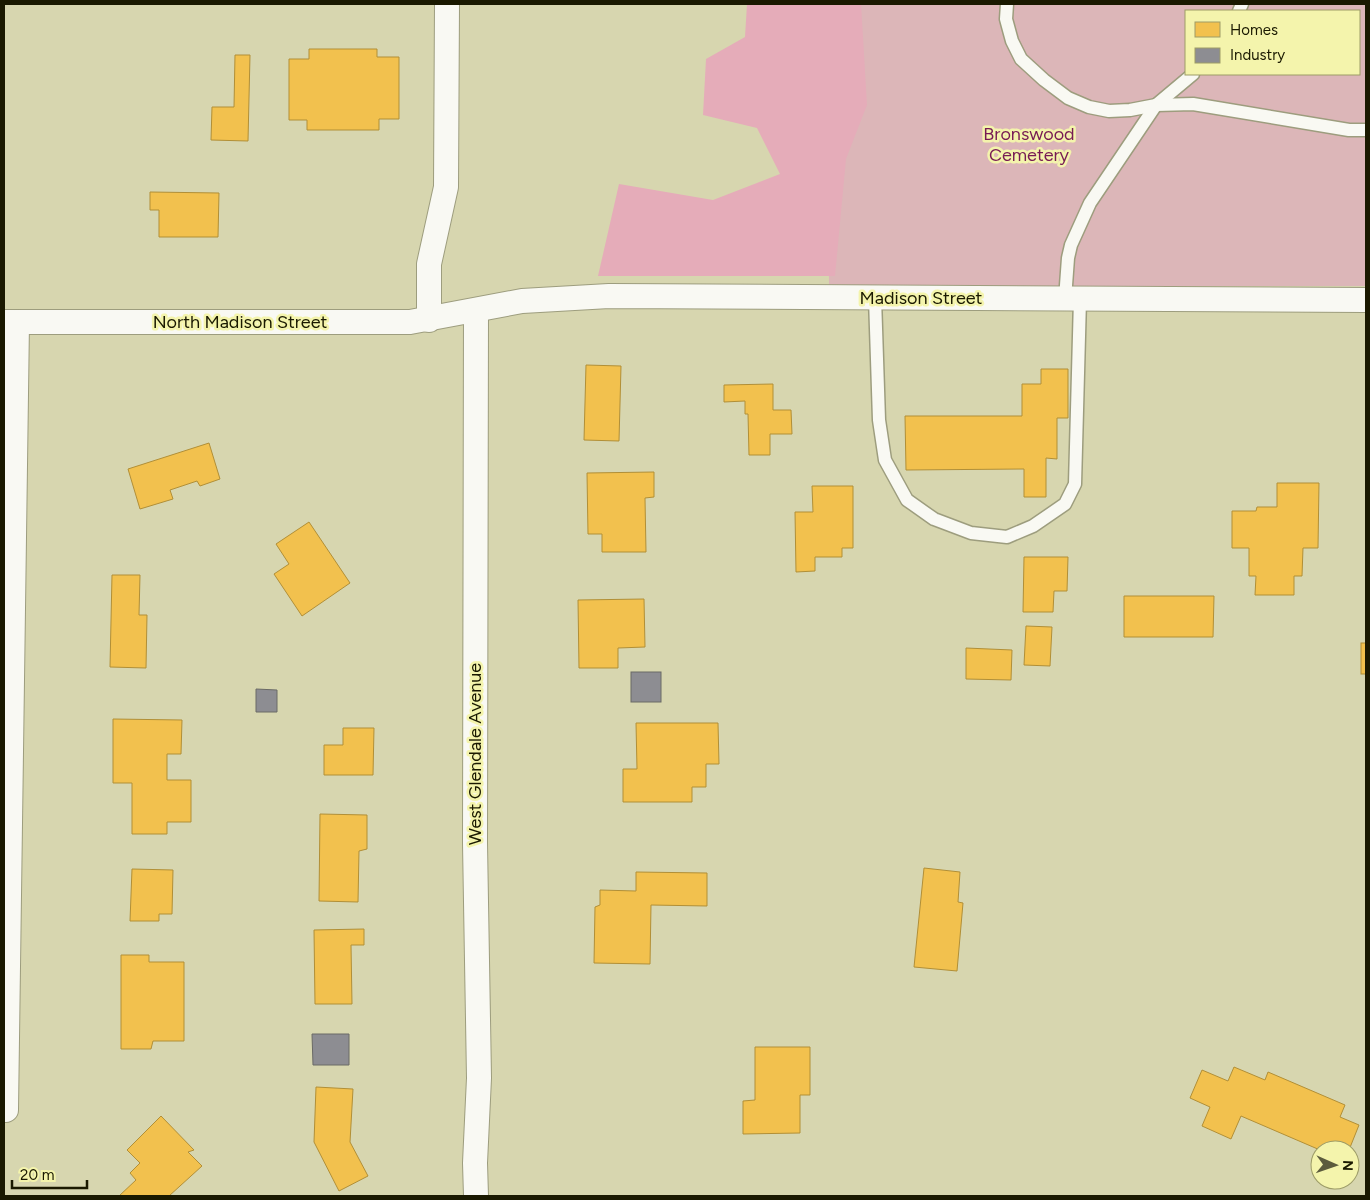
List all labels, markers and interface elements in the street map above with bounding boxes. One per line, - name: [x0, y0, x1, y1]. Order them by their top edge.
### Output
- legend: [1185, 10, 1360, 75]
- text: Homes: [1230, 21, 1278, 39]
- text: Industry: [1230, 46, 1285, 64]
- park label: Bronswood Cemetery: [983, 123, 1075, 166]
- street label: Madison Street: [860, 287, 983, 309]
- street label: North Madison Street: [153, 311, 327, 333]
- street label: West Glendale Avenue: [464, 663, 486, 845]
- north arrow: [1310, 1140, 1360, 1190]
- scale bar: [12, 1158, 88, 1190]
- text: N: [1339, 1160, 1356, 1171]
- text: 20 m: [20, 1166, 54, 1184]

